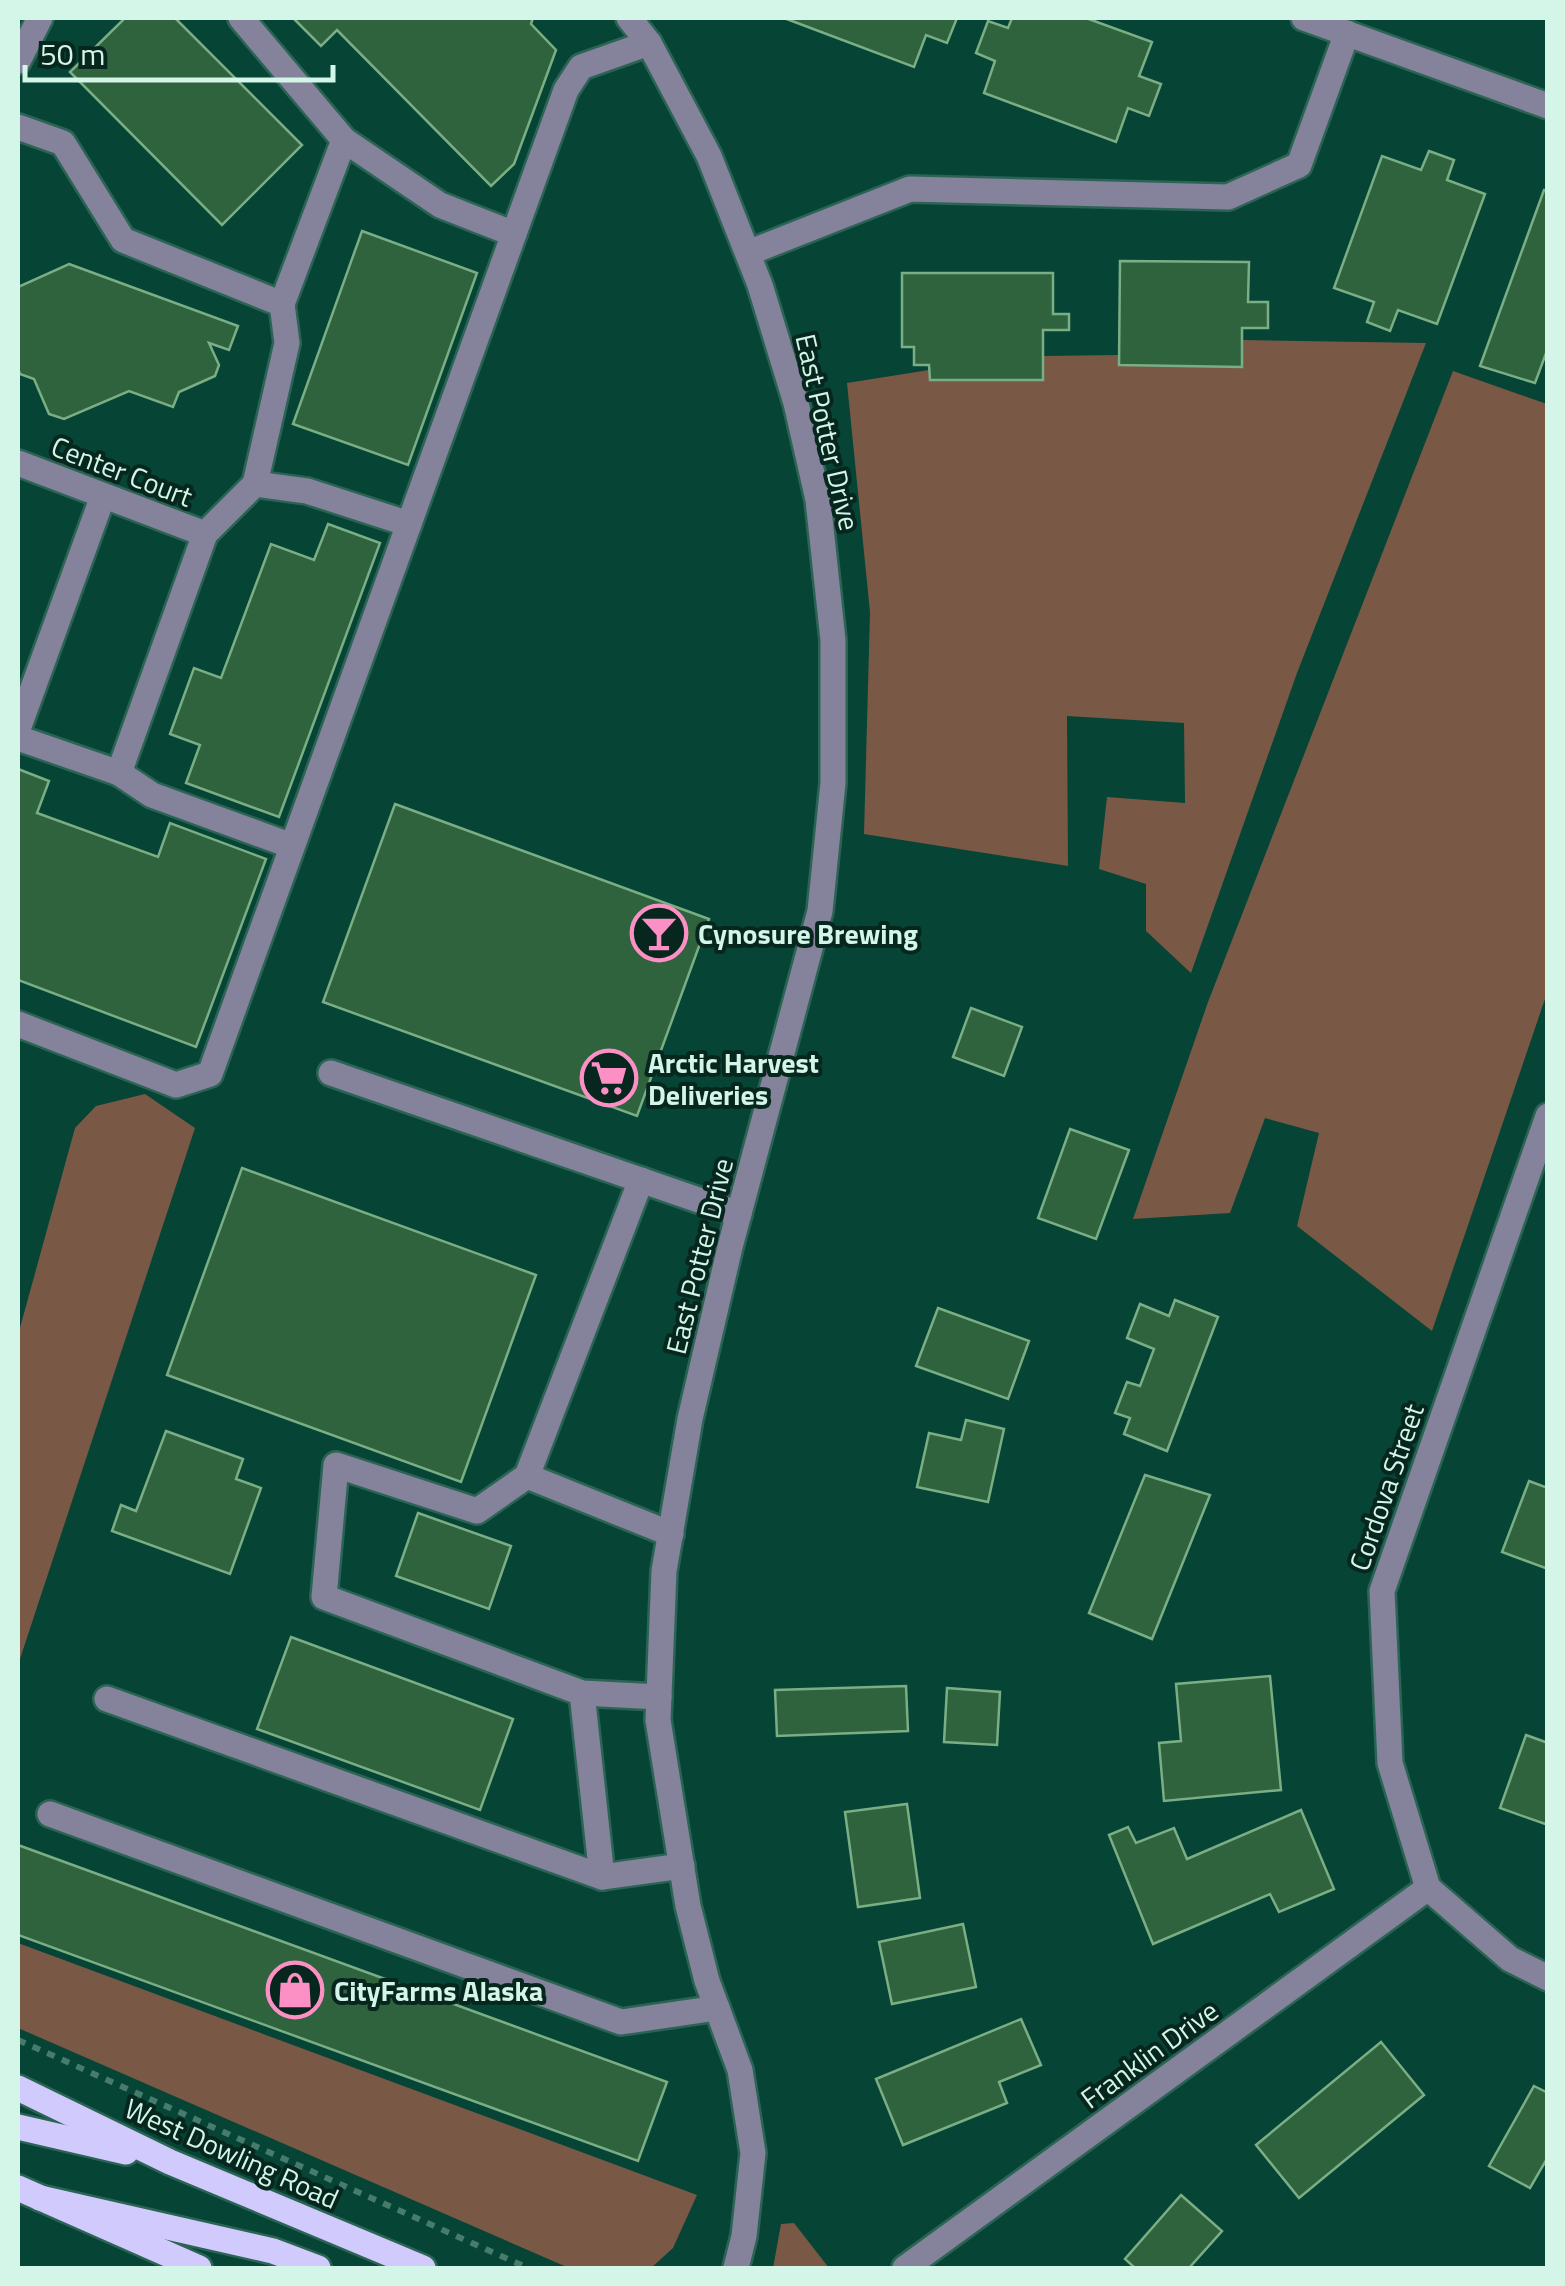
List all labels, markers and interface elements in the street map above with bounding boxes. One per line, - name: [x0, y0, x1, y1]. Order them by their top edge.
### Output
- scale bar: [25, 20, 332, 82]
- text: 50 m: [40, 31, 105, 77]
- street label: East Potter Drive: [784, 329, 872, 535]
- street label: Center Court: [45, 424, 199, 518]
- bar icon: Cynosure Brewing: [629, 903, 689, 963]
- place label: Cynosure Brewing: [698, 912, 918, 955]
- place label: Arctic Harvest Deliveries: [648, 1041, 819, 1116]
- supermarket icon: Arctic Harvest Deliveries: [579, 1048, 639, 1108]
- street label: East Potter Drive: [654, 1153, 744, 1359]
- street label: Cordova Street: [1337, 1398, 1435, 1576]
- shop icon: CityFarms Alaska: [265, 1960, 325, 2020]
- place label: CityFarms Alaska: [334, 1969, 543, 2012]
- street label: Franklin Drive: [1071, 1989, 1227, 2119]
- street label: West Dowling Road: [118, 2087, 346, 2219]

